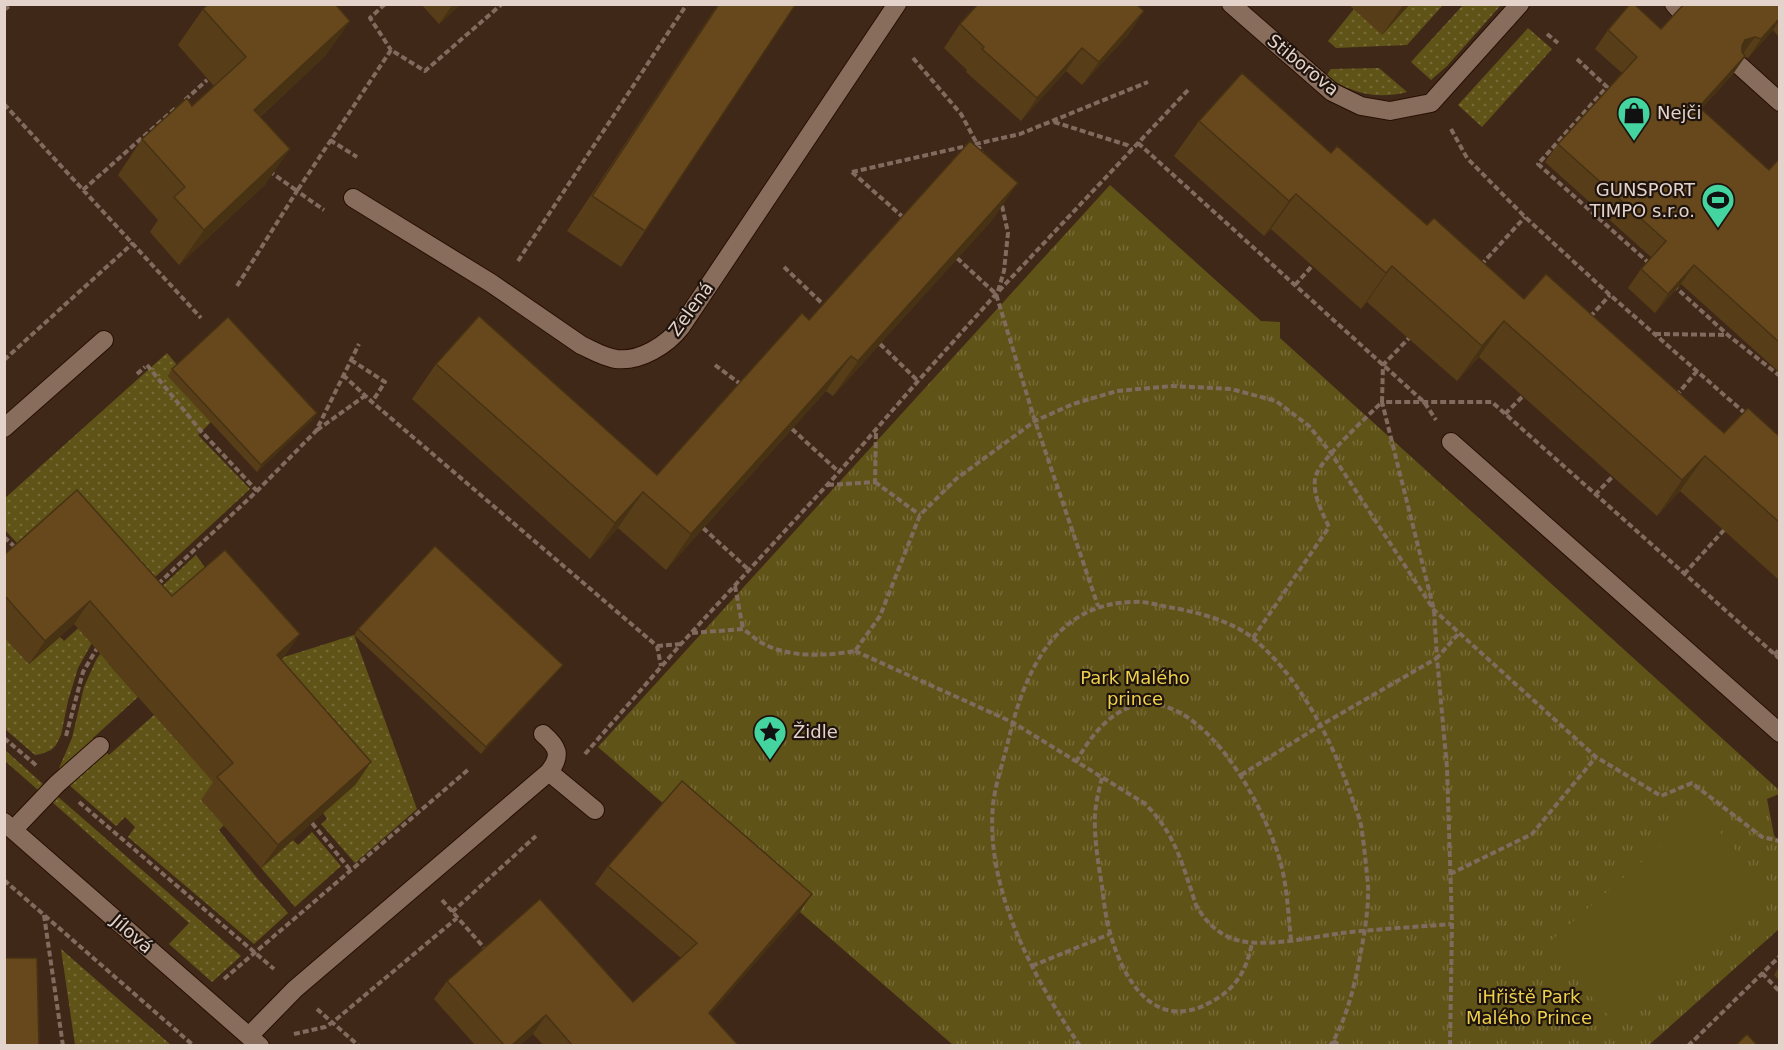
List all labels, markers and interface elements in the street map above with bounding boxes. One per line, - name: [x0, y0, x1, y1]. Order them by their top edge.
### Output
- street label: Stiborova: [1263, 30, 1343, 100]
- shop icon: Nejči: [1616, 95, 1652, 142]
- place label: Nejči: [1657, 102, 1701, 123]
- place label: GUNSPORT TIMPO s.r.o.: [1588, 179, 1696, 221]
- sports icon: GUNSPORT TIMPO s.r.o.: [1700, 182, 1736, 229]
- street label: Zelená: [664, 277, 717, 340]
- park label: Park Malého prince: [1080, 667, 1190, 709]
- place icon: Židle: [752, 714, 788, 761]
- place label: Židle: [793, 721, 838, 742]
- street label: Jílová: [107, 909, 157, 957]
- park label: iHřiště Park Malého Prince: [1466, 986, 1592, 1028]

